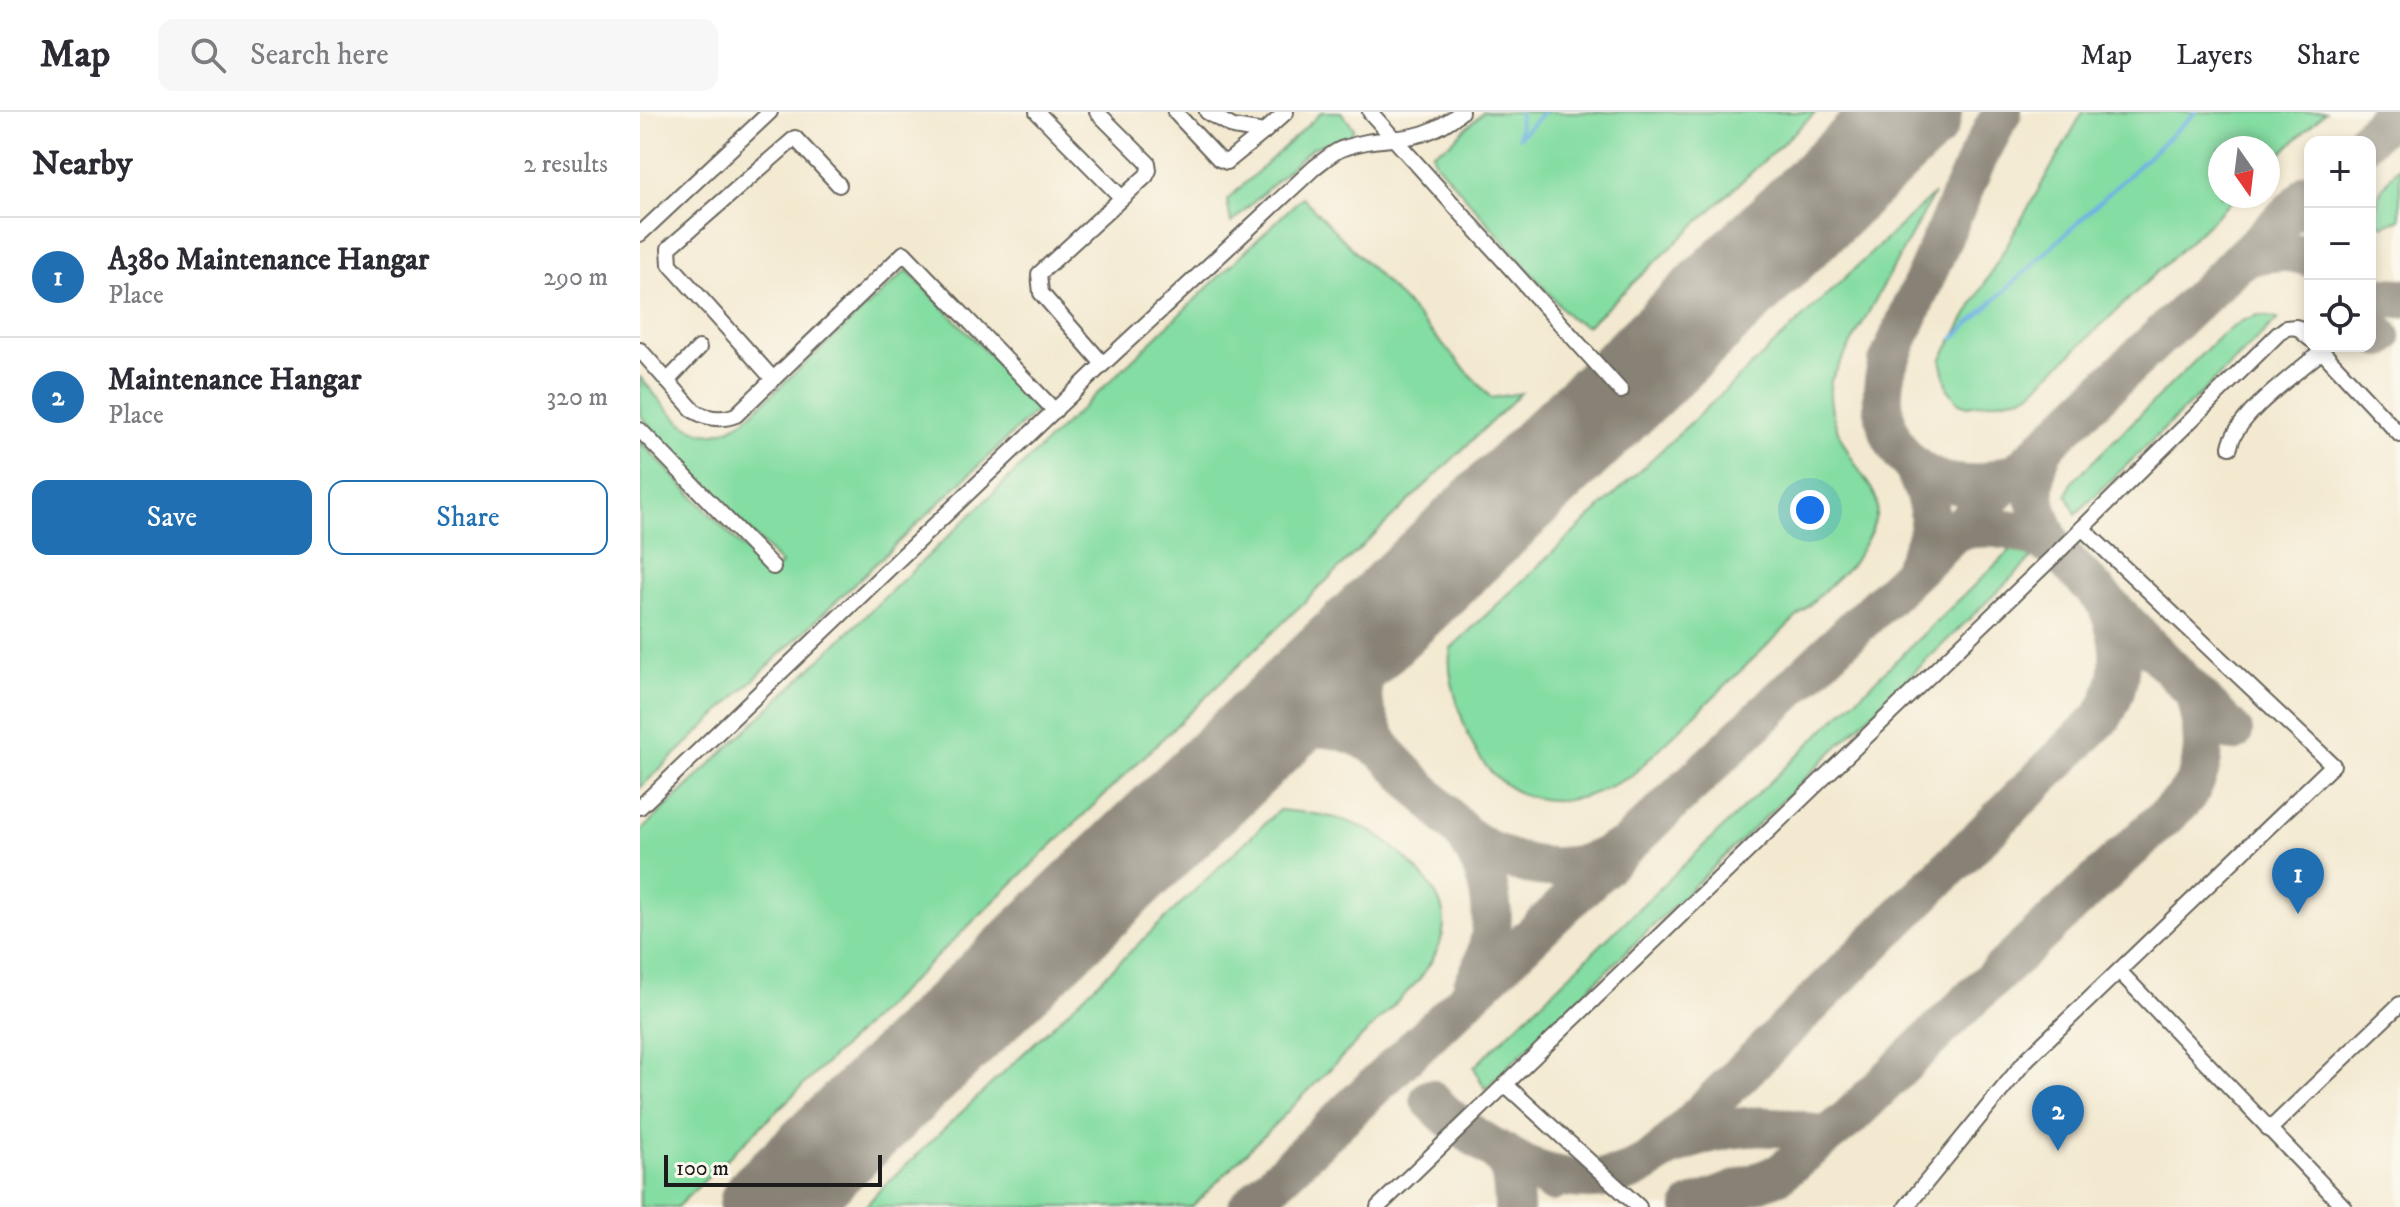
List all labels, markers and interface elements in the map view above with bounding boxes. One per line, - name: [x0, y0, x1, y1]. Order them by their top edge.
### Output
- search box: [158, 19, 718, 91]
- text: Map: [40, 31, 110, 79]
- icon: search: [186, 33, 230, 77]
- text: Search here: [250, 37, 389, 74]
- text: Map: [2081, 38, 2132, 73]
- text: Layers: [2176, 38, 2253, 73]
- text: Share: [2297, 38, 2360, 73]
- north arrow: [2208, 136, 2280, 208]
- map controls: [2304, 136, 2376, 352]
- button: +: [2304, 136, 2376, 208]
- text: Nearby: [32, 143, 133, 185]
- text: 2 results: [523, 148, 608, 181]
- button: −: [2304, 208, 2376, 280]
- text: A380 Maintenance Hangar: [108, 242, 429, 279]
- text: 1: [53, 261, 63, 294]
- text: 290 m: [543, 261, 608, 294]
- text: Place: [108, 279, 164, 312]
- button: locate: [2304, 280, 2376, 352]
- text: Maintenance Hangar: [108, 362, 361, 399]
- text: 2: [52, 381, 64, 414]
- text: 320 m: [546, 381, 608, 414]
- text: Place: [108, 399, 164, 432]
- button: Save: [32, 480, 312, 555]
- button: Share: [328, 480, 608, 555]
- your location: [1790, 490, 1830, 530]
- pin: 1: [2272, 848, 2324, 914]
- pin: 2: [2032, 1085, 2084, 1151]
- scale bar: [664, 1151, 882, 1187]
- text: 100 m: [676, 1155, 729, 1182]

